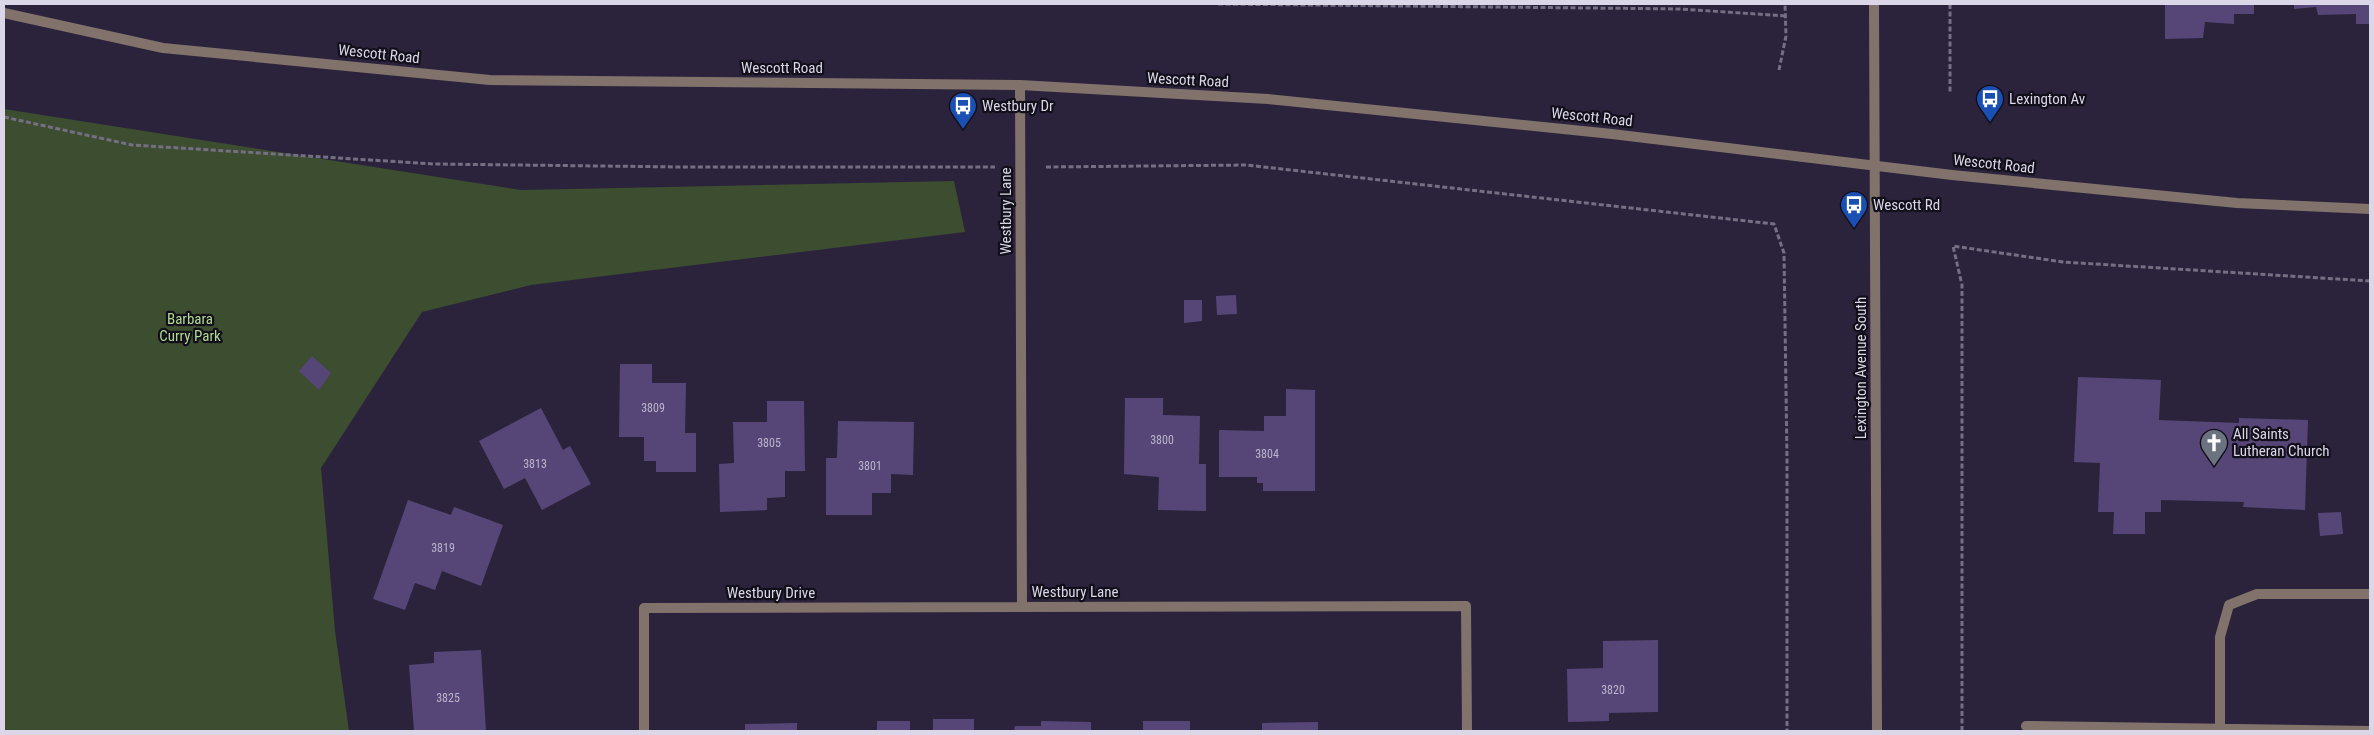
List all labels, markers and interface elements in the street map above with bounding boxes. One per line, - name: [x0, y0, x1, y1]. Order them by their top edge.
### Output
- street label: Wescott Road: [337, 41, 421, 67]
- street label: Wescott Road: [741, 59, 823, 77]
- street label: Wescott Road: [1147, 69, 1229, 91]
- bus stop icon: Lexington Av: [1975, 84, 2005, 123]
- place label: Lexington Av: [2009, 90, 2086, 108]
- bus stop icon: Westbury Dr: [948, 91, 978, 130]
- place label: Westbury Dr: [982, 97, 1054, 115]
- street label: Wescott Road: [1550, 104, 1634, 130]
- street label: Wescott Road: [1952, 151, 2036, 177]
- street label: Westbury Lane: [997, 167, 1015, 255]
- bus stop icon: Wescott Rd: [1839, 190, 1869, 229]
- place label: Wescott Rd: [1873, 196, 1940, 214]
- street label: Lexington Avenue South: [1852, 297, 1870, 439]
- park label: Barbara Curry Park: [159, 310, 221, 345]
- house number: 3809: [641, 401, 665, 415]
- place label: All Saints Lutheran Church: [2233, 425, 2330, 460]
- church icon: All Saints Lutheran Church: [2199, 428, 2229, 467]
- house number: 3800: [1150, 433, 1174, 447]
- house number: 3805: [757, 436, 781, 450]
- house number: 3804: [1255, 447, 1279, 461]
- house number: 3813: [523, 457, 547, 471]
- house number: 3801: [858, 459, 882, 473]
- house number: 3819: [431, 541, 455, 555]
- street label: Westbury Lane: [1031, 583, 1119, 601]
- street label: Westbury Drive: [727, 584, 815, 602]
- house number: 3820: [1601, 683, 1625, 697]
- house number: 3825: [436, 691, 460, 705]

